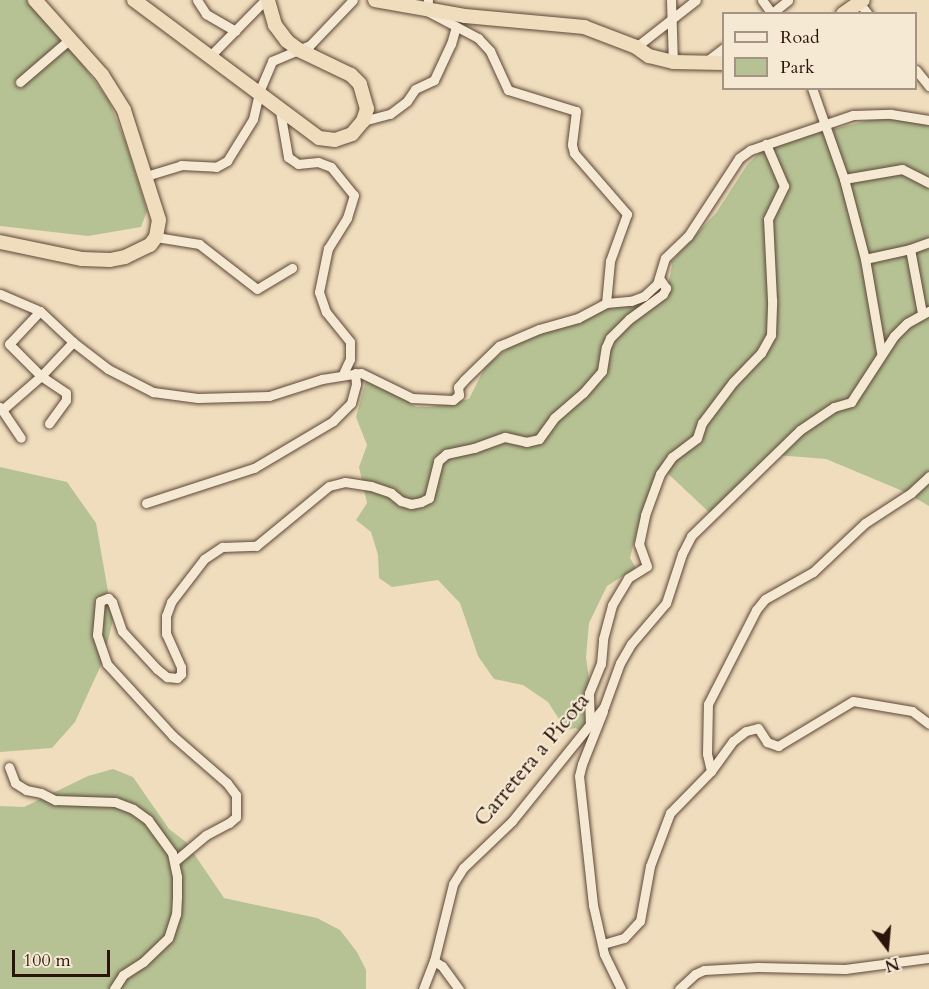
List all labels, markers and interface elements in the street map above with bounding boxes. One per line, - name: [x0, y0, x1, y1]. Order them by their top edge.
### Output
- legend: [722, 12, 917, 90]
- text: Road: [780, 25, 820, 50]
- text: Park: [780, 55, 815, 80]
- street label: Carretera a Picota: [469, 688, 595, 832]
- north arrow: [857, 917, 917, 977]
- scale bar: [15, 938, 112, 976]
- text: 100 m: [23, 948, 71, 973]
- text: N: [882, 952, 902, 977]

